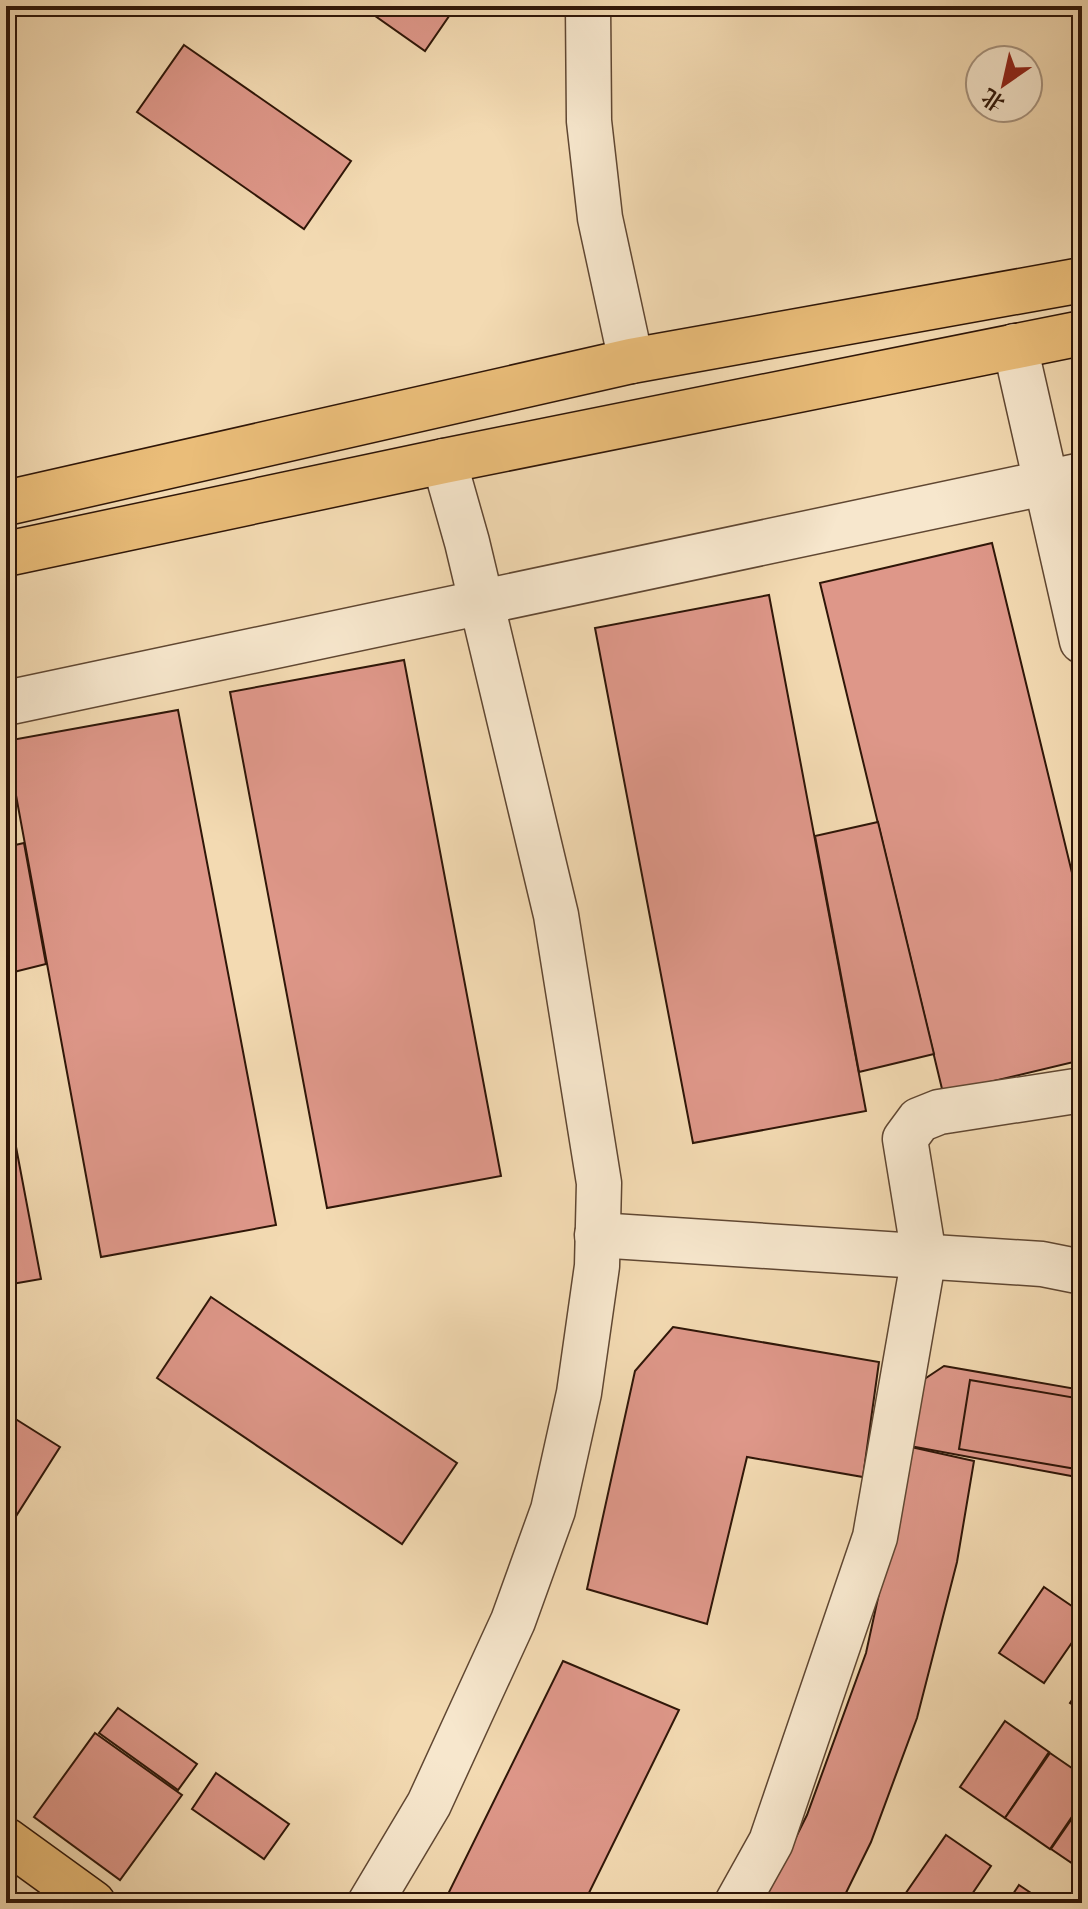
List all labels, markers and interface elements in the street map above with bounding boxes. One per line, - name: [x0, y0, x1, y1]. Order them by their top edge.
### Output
- north arrow: [964, 44, 1044, 124]
- text: 北: [978, 84, 1009, 115]

